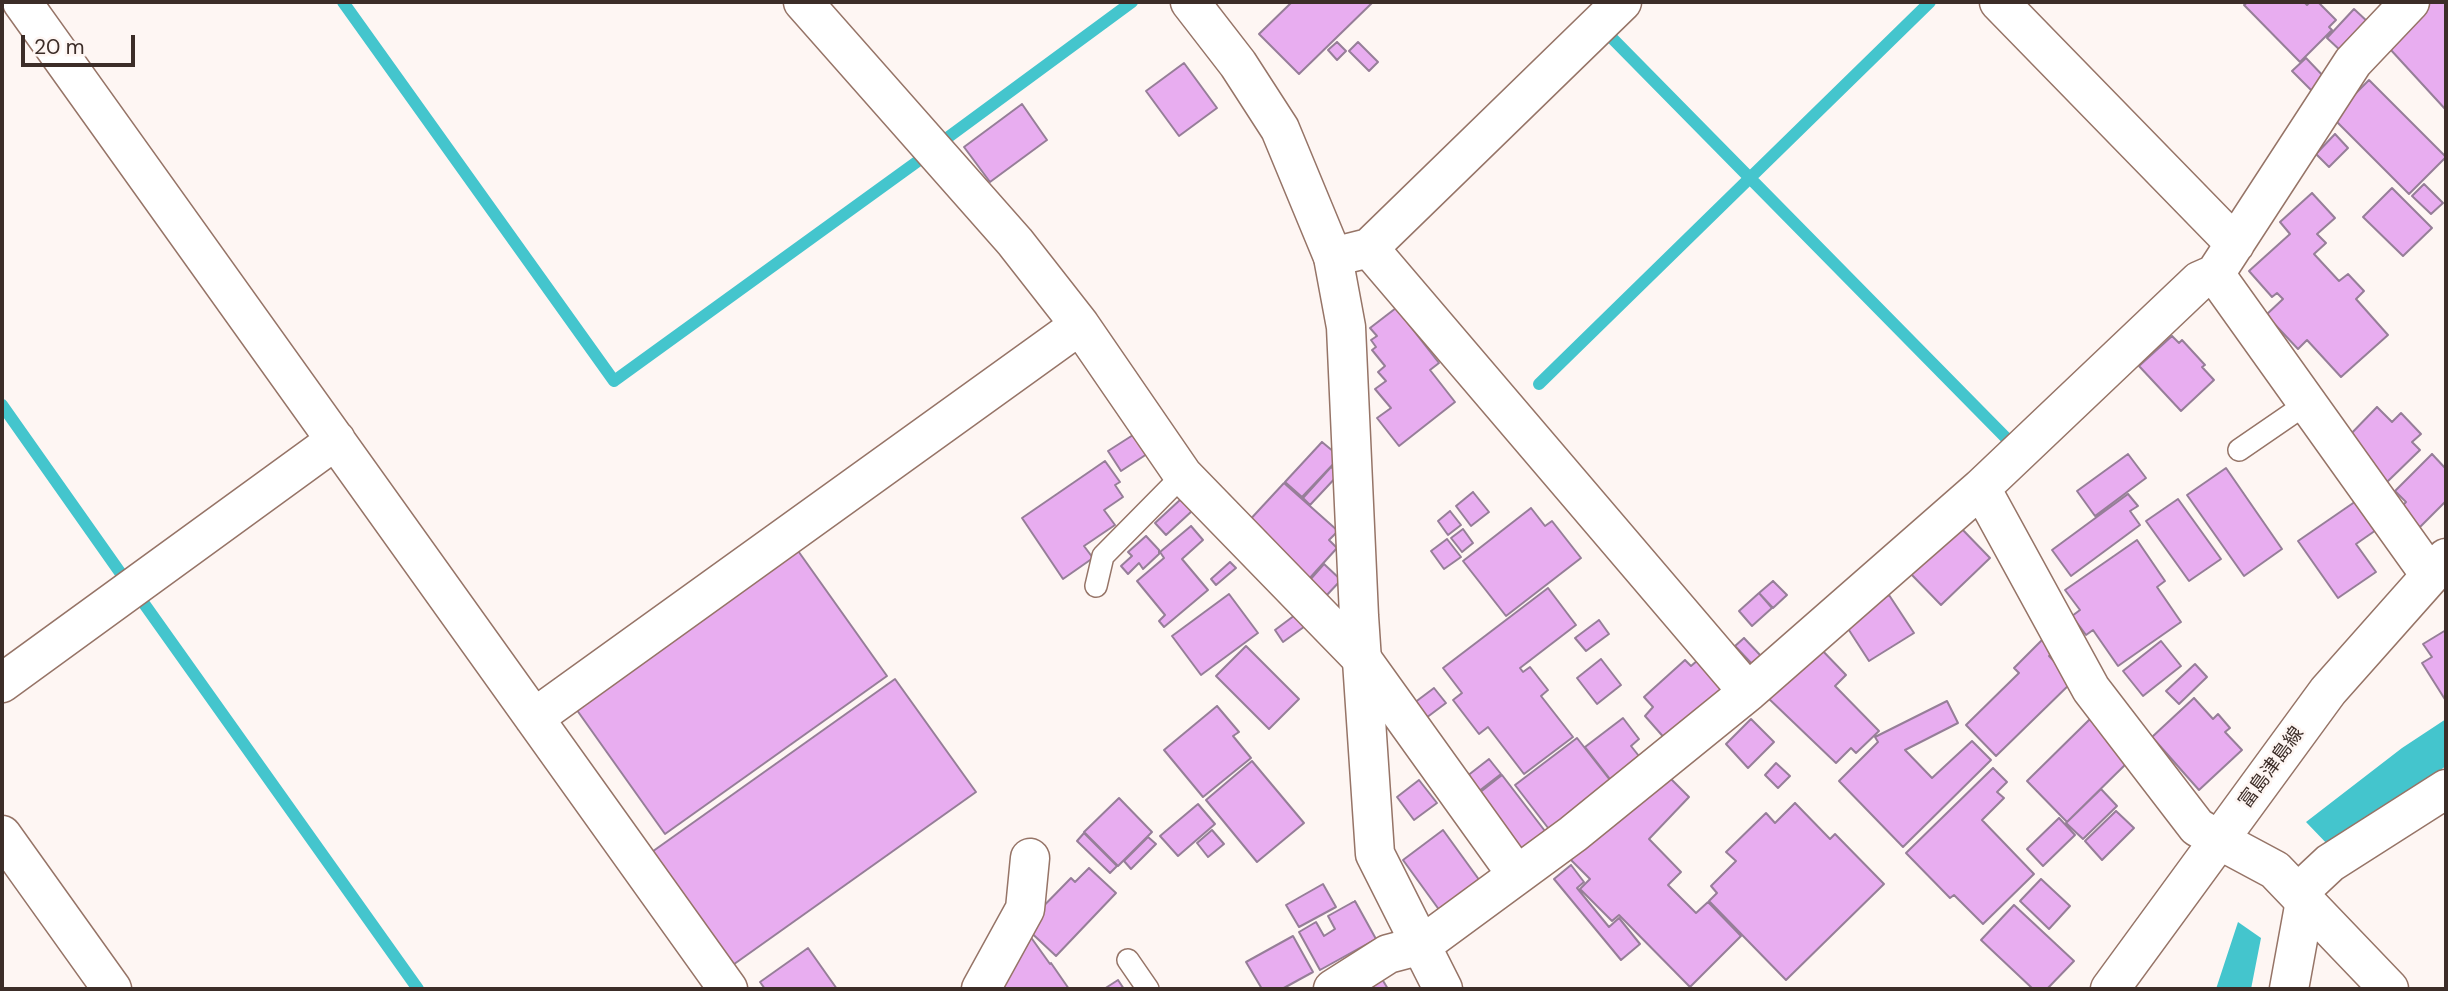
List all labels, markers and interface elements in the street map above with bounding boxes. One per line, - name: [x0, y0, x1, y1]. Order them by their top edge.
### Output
- scale bar: [24, 21, 138, 65]
- text: 20 m: [34, 33, 85, 61]
- street label: 富島津島線: [2235, 723, 2309, 813]

